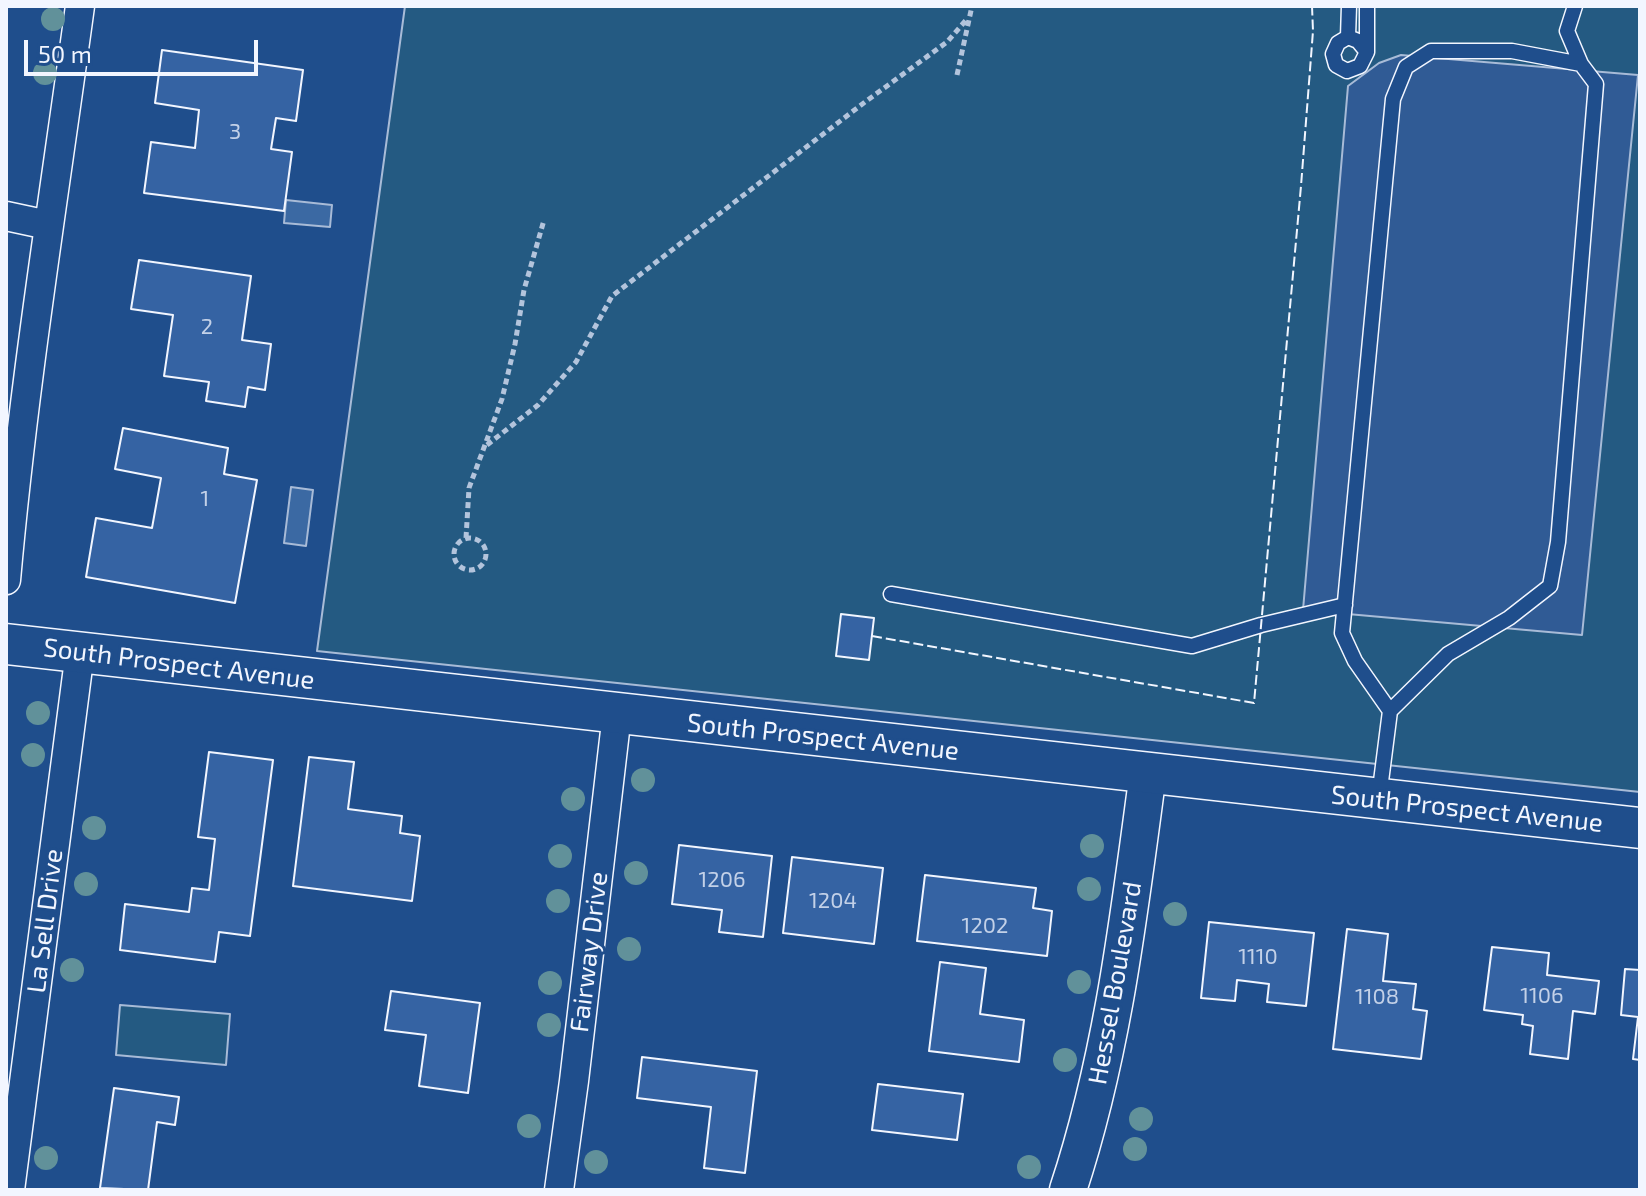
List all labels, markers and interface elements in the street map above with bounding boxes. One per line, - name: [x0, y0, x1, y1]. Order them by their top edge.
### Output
- scale bar: [28, 24, 262, 74]
- text: 50 m: [38, 39, 92, 68]
- house number: 3: [229, 119, 241, 145]
- house number: 2: [201, 314, 213, 340]
- house number: 1: [201, 486, 209, 512]
- street label: South Prospect Avenue: [42, 632, 316, 696]
- street label: South Prospect Avenue: [686, 707, 960, 767]
- street label: South Prospect Avenue: [1330, 779, 1604, 839]
- street label: La Sell Drive: [21, 847, 69, 995]
- house number: 1206: [699, 867, 745, 893]
- street label: Fairway Drive: [564, 870, 614, 1034]
- street label: Hessel Boulevard: [1082, 879, 1148, 1087]
- house number: 1204: [809, 888, 857, 914]
- house number: 1202: [962, 913, 1008, 939]
- house number: 1110: [1238, 944, 1278, 970]
- house number: 1106: [1520, 983, 1564, 1009]
- house number: 1108: [1355, 984, 1399, 1010]

